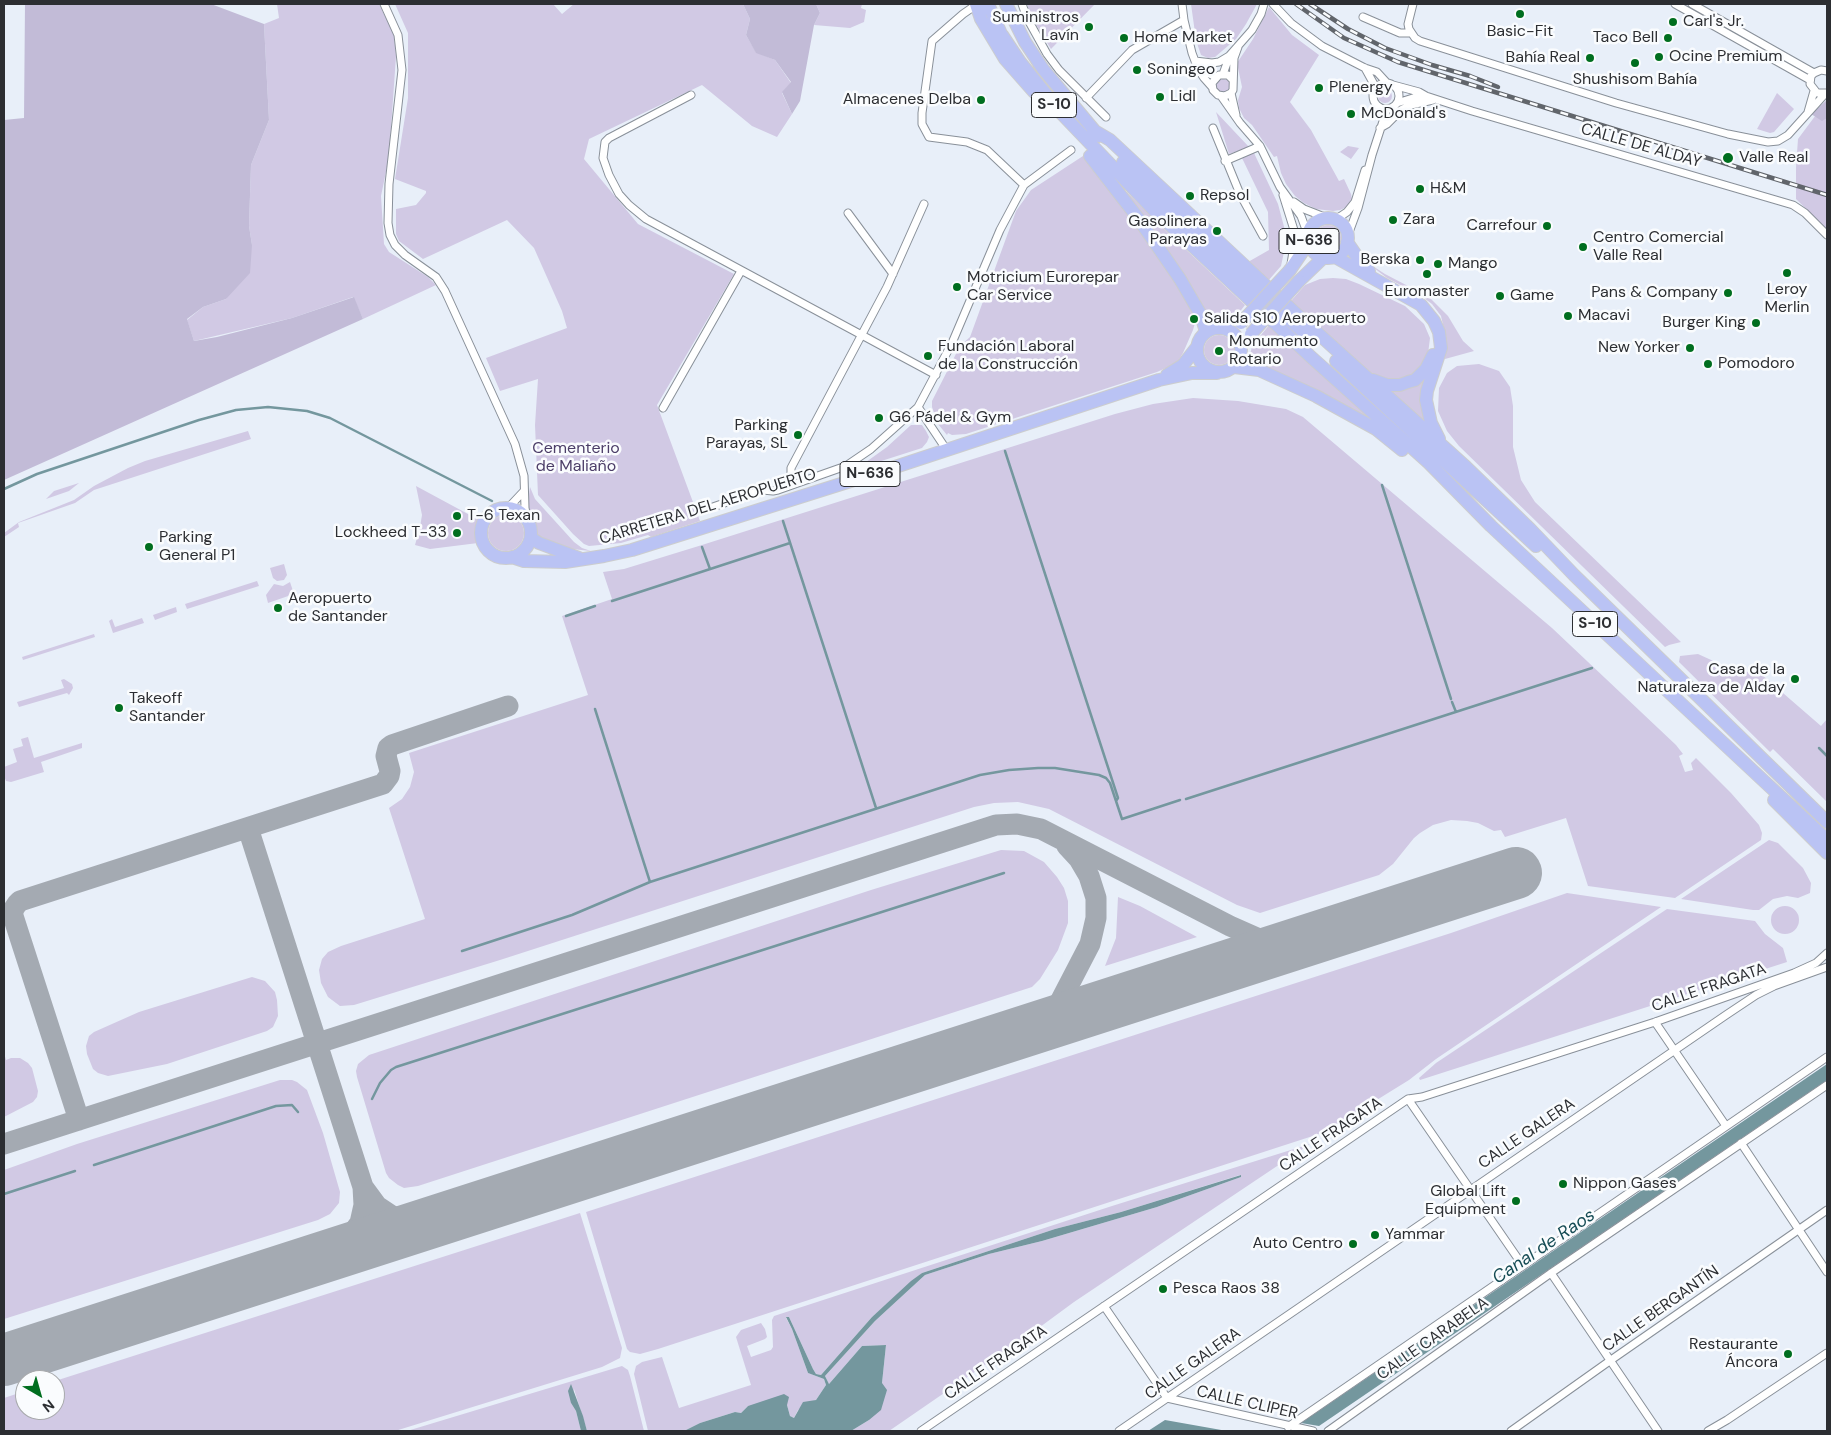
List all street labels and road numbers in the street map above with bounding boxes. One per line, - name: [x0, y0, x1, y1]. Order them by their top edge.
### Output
- road number: S-10: [1032, 92, 1076, 118]
- street label: CALLE DE ALDAY: [1579, 120, 1703, 172]
- road number: N-636: [1279, 228, 1339, 254]
- road number: N-636: [840, 462, 900, 486]
- street label: CARRETERA DEL AEROPUERTO: [597, 465, 819, 549]
- road number: S-10: [1572, 612, 1618, 636]
- street label: CALLE FRAGATA: [1649, 959, 1769, 1017]
- street label: CALLE FRAGATA: [1276, 1094, 1386, 1176]
- street label: CALLE GALERA: [1475, 1095, 1579, 1173]
- street label: CALLE BERGANTÍN: [1599, 1262, 1723, 1356]
- street label: CALLE CARABELA: [1374, 1293, 1492, 1385]
- street label: CALLE FRAGATA: [941, 1322, 1051, 1404]
- street label: CALLE GALERA: [1141, 1324, 1245, 1404]
- street label: CALLE CLIPER: [1194, 1382, 1300, 1424]

